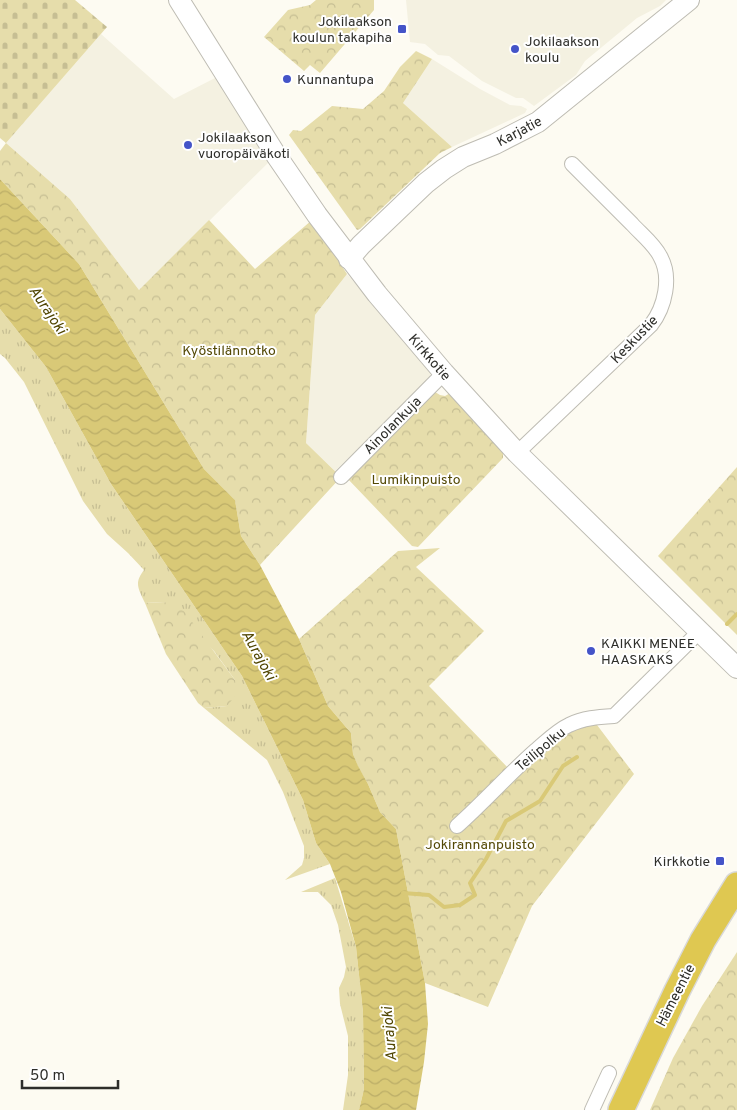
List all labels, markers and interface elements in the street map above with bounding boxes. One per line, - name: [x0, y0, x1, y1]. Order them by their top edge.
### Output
- place label: Jokilaakson koulun takapiha: [293, 14, 392, 47]
- marker: Jokilaakson koulun takapiha: [396, 23, 408, 35]
- place label: Jokilaakson koulu: [525, 34, 599, 67]
- marker: Jokilaakson koulu: [509, 43, 521, 55]
- place label: Kunnantupa: [297, 72, 374, 89]
- marker: Kunnantupa: [281, 73, 293, 85]
- street label: Karjatie: [494, 113, 545, 151]
- place label: Jokilaakson vuoropäiväkoti: [198, 130, 290, 163]
- marker: Jokilaakson vuoropäiväkoti: [182, 139, 194, 151]
- water label: Aurajoki: [24, 283, 71, 340]
- street label: Keskustie: [608, 312, 662, 368]
- street label: Kirkkotie: [404, 331, 454, 385]
- park label: Kyöstilännotko: [182, 343, 276, 360]
- street label: Ainolankuja: [361, 394, 425, 458]
- park label: Lumikinpuisto: [371, 472, 461, 489]
- water label: Aurajoki: [236, 627, 280, 685]
- place label: KAIKKI MENEE HAASKAKS: [601, 636, 695, 669]
- marker: KAIKKI MENEE HAASKAKS: [585, 645, 597, 657]
- street label: Teilipolku: [513, 724, 569, 776]
- park label: Jokirannanpuisto: [425, 837, 535, 854]
- place label: Kirkkotie: [654, 854, 710, 871]
- marker: Kirkkotie: [714, 855, 726, 867]
- street label: Hämeentie: [653, 962, 699, 1030]
- water label: Aurajoki: [379, 1005, 402, 1062]
- scale bar: [22, 1058, 119, 1090]
- text: 50 m: [30, 1067, 65, 1086]

